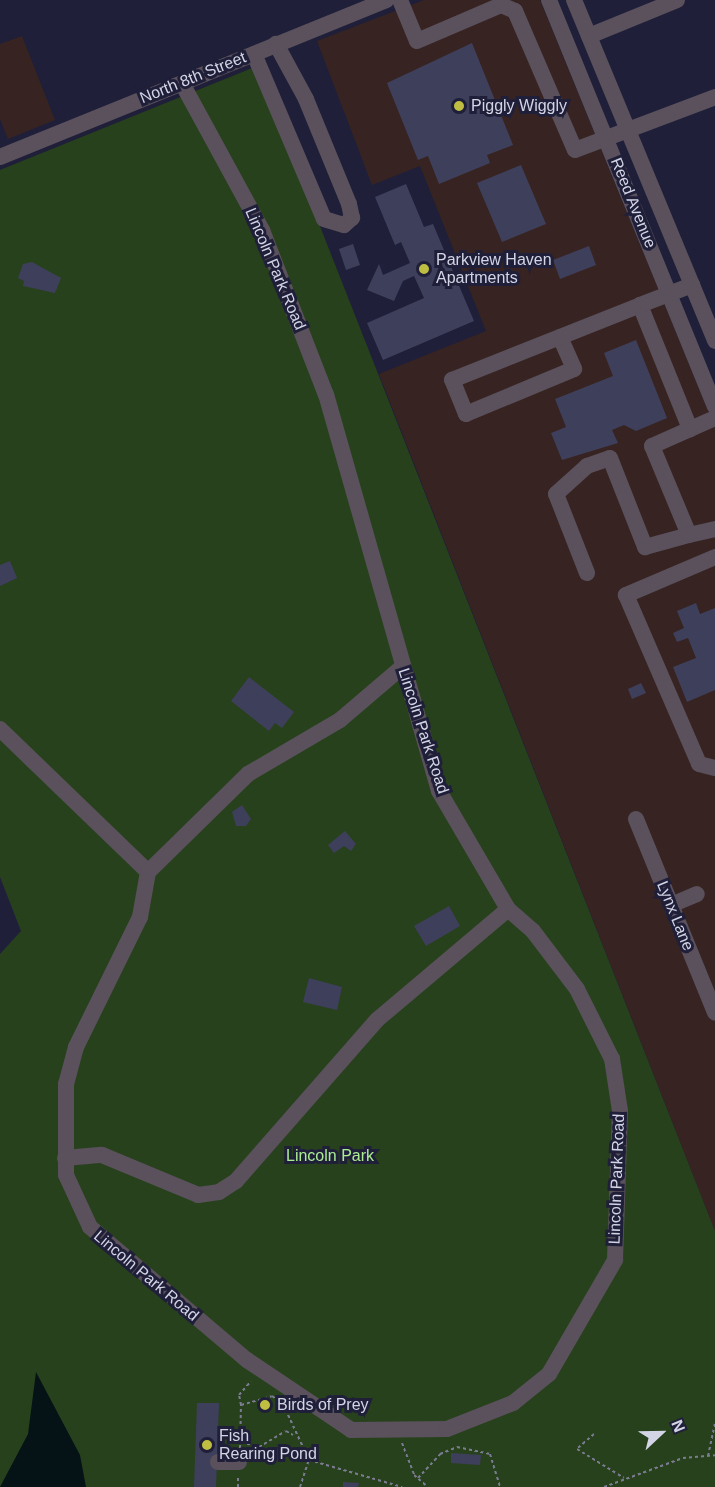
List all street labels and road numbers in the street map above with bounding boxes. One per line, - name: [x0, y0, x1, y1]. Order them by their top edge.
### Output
- street label: North 8th Street: [137, 48, 249, 108]
- street label: Reed Avenue: [606, 155, 660, 251]
- street label: Lincoln Park Road: [241, 205, 309, 333]
- street label: Lincoln Park Road: [394, 666, 452, 796]
- street label: Lynx Lane: [652, 878, 698, 954]
- street label: Lincoln Park Road: [605, 1113, 629, 1245]
- street label: Lincoln Park Road: [90, 1227, 202, 1325]

